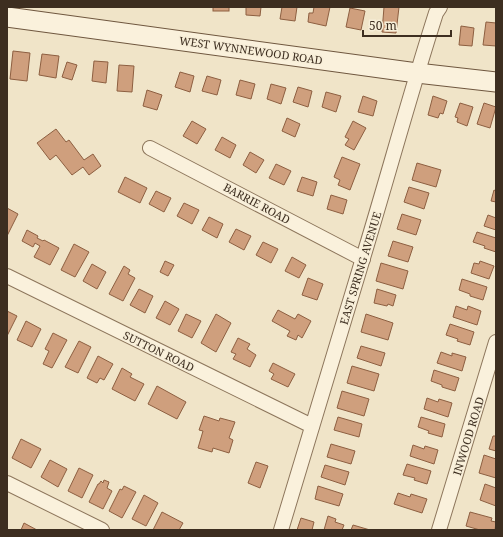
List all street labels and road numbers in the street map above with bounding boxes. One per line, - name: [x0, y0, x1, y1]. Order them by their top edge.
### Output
- street label: WEST WYNNEWOOD ROAD: [178, 33, 324, 67]
- street label: BARRIE ROAD: [221, 179, 293, 227]
- street label: EAST SPRING AVENUE: [336, 210, 384, 326]
- street label: SUTTON ROAD: [121, 327, 197, 375]
- street label: INWOOD ROAD: [449, 395, 487, 477]

